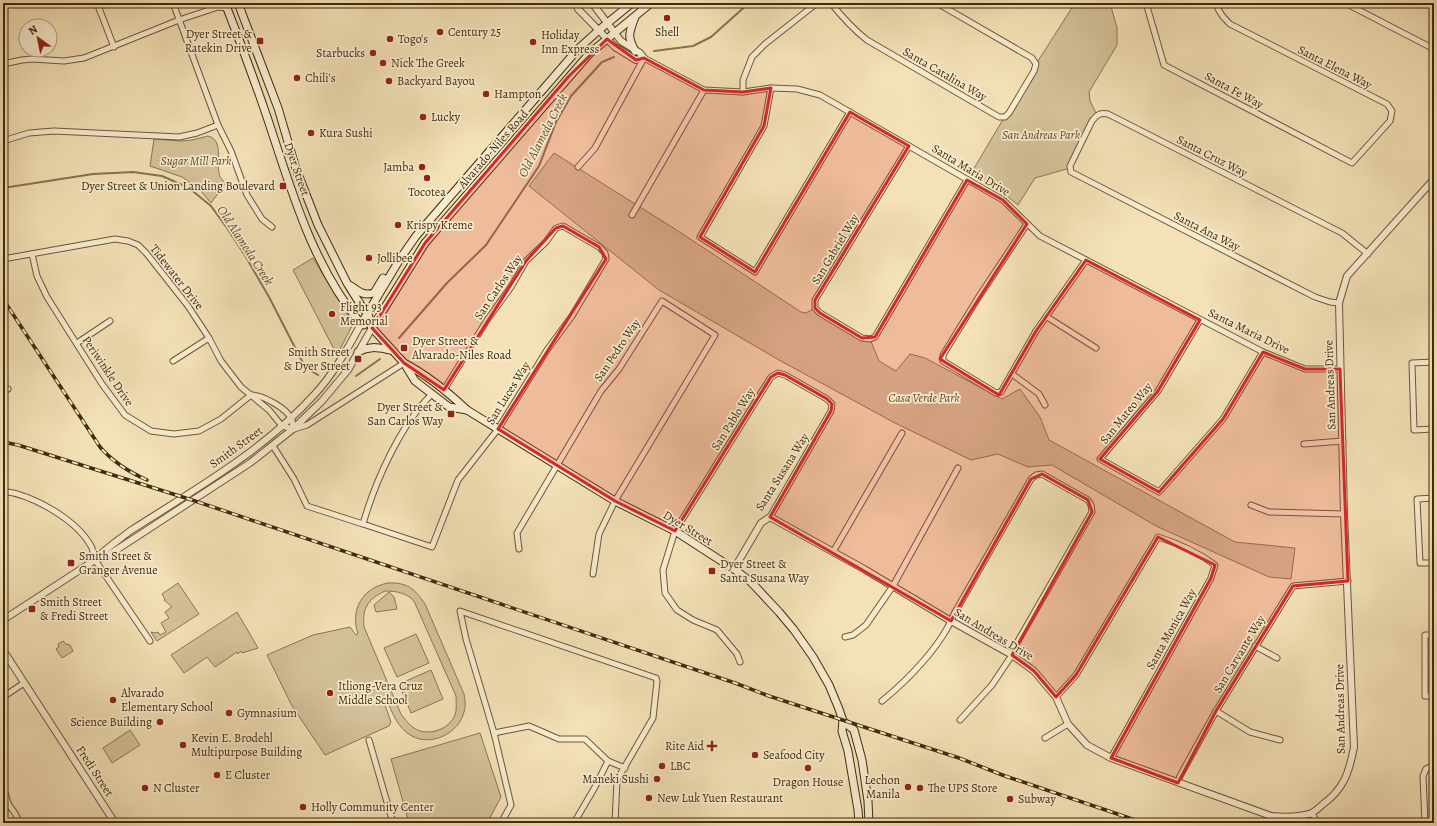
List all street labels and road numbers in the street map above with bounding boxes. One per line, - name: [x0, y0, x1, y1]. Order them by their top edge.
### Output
- street label: Santa Elena Way: [1295, 41, 1375, 93]
- street label: Santa Catalina Way: [900, 43, 991, 105]
- street label: Santa Fe Way: [1202, 68, 1267, 113]
- street label: Alvarado-Niles Road: [454, 106, 532, 193]
- street label: Santa Cruz Way: [1174, 131, 1251, 181]
- street label: Dyer Street: [280, 140, 314, 198]
- street label: Santa Maria Drive: [929, 140, 1013, 200]
- street label: Santa Ana Way: [1171, 207, 1243, 255]
- street label: San Gabriel Way: [808, 210, 863, 287]
- street label: Tidewater Drive: [147, 241, 207, 313]
- street label: San Carlos Way: [470, 251, 526, 323]
- street label: Santa Maria Drive: [1206, 304, 1292, 358]
- street label: San Pedro Way: [590, 315, 644, 384]
- street label: Periwinkle Drive: [79, 333, 137, 409]
- street label: San Andreas Drive: [1320, 340, 1340, 430]
- street label: San Luces Way: [482, 358, 534, 428]
- street label: San Mateo Way: [1096, 378, 1156, 447]
- street label: San Pablo Way: [707, 384, 759, 453]
- street label: Smith Street: [206, 422, 266, 472]
- street label: Santa Susana Way: [752, 429, 813, 514]
- street label: Dyer Street: [660, 507, 716, 549]
- street label: Santa Monica Way: [1142, 585, 1200, 672]
- street label: San Andreas Drive: [951, 604, 1037, 664]
- street label: San Carvante Way: [1209, 611, 1269, 696]
- street label: San Andreas Drive: [1331, 664, 1349, 754]
- street label: Fredi Street: [73, 743, 117, 799]

